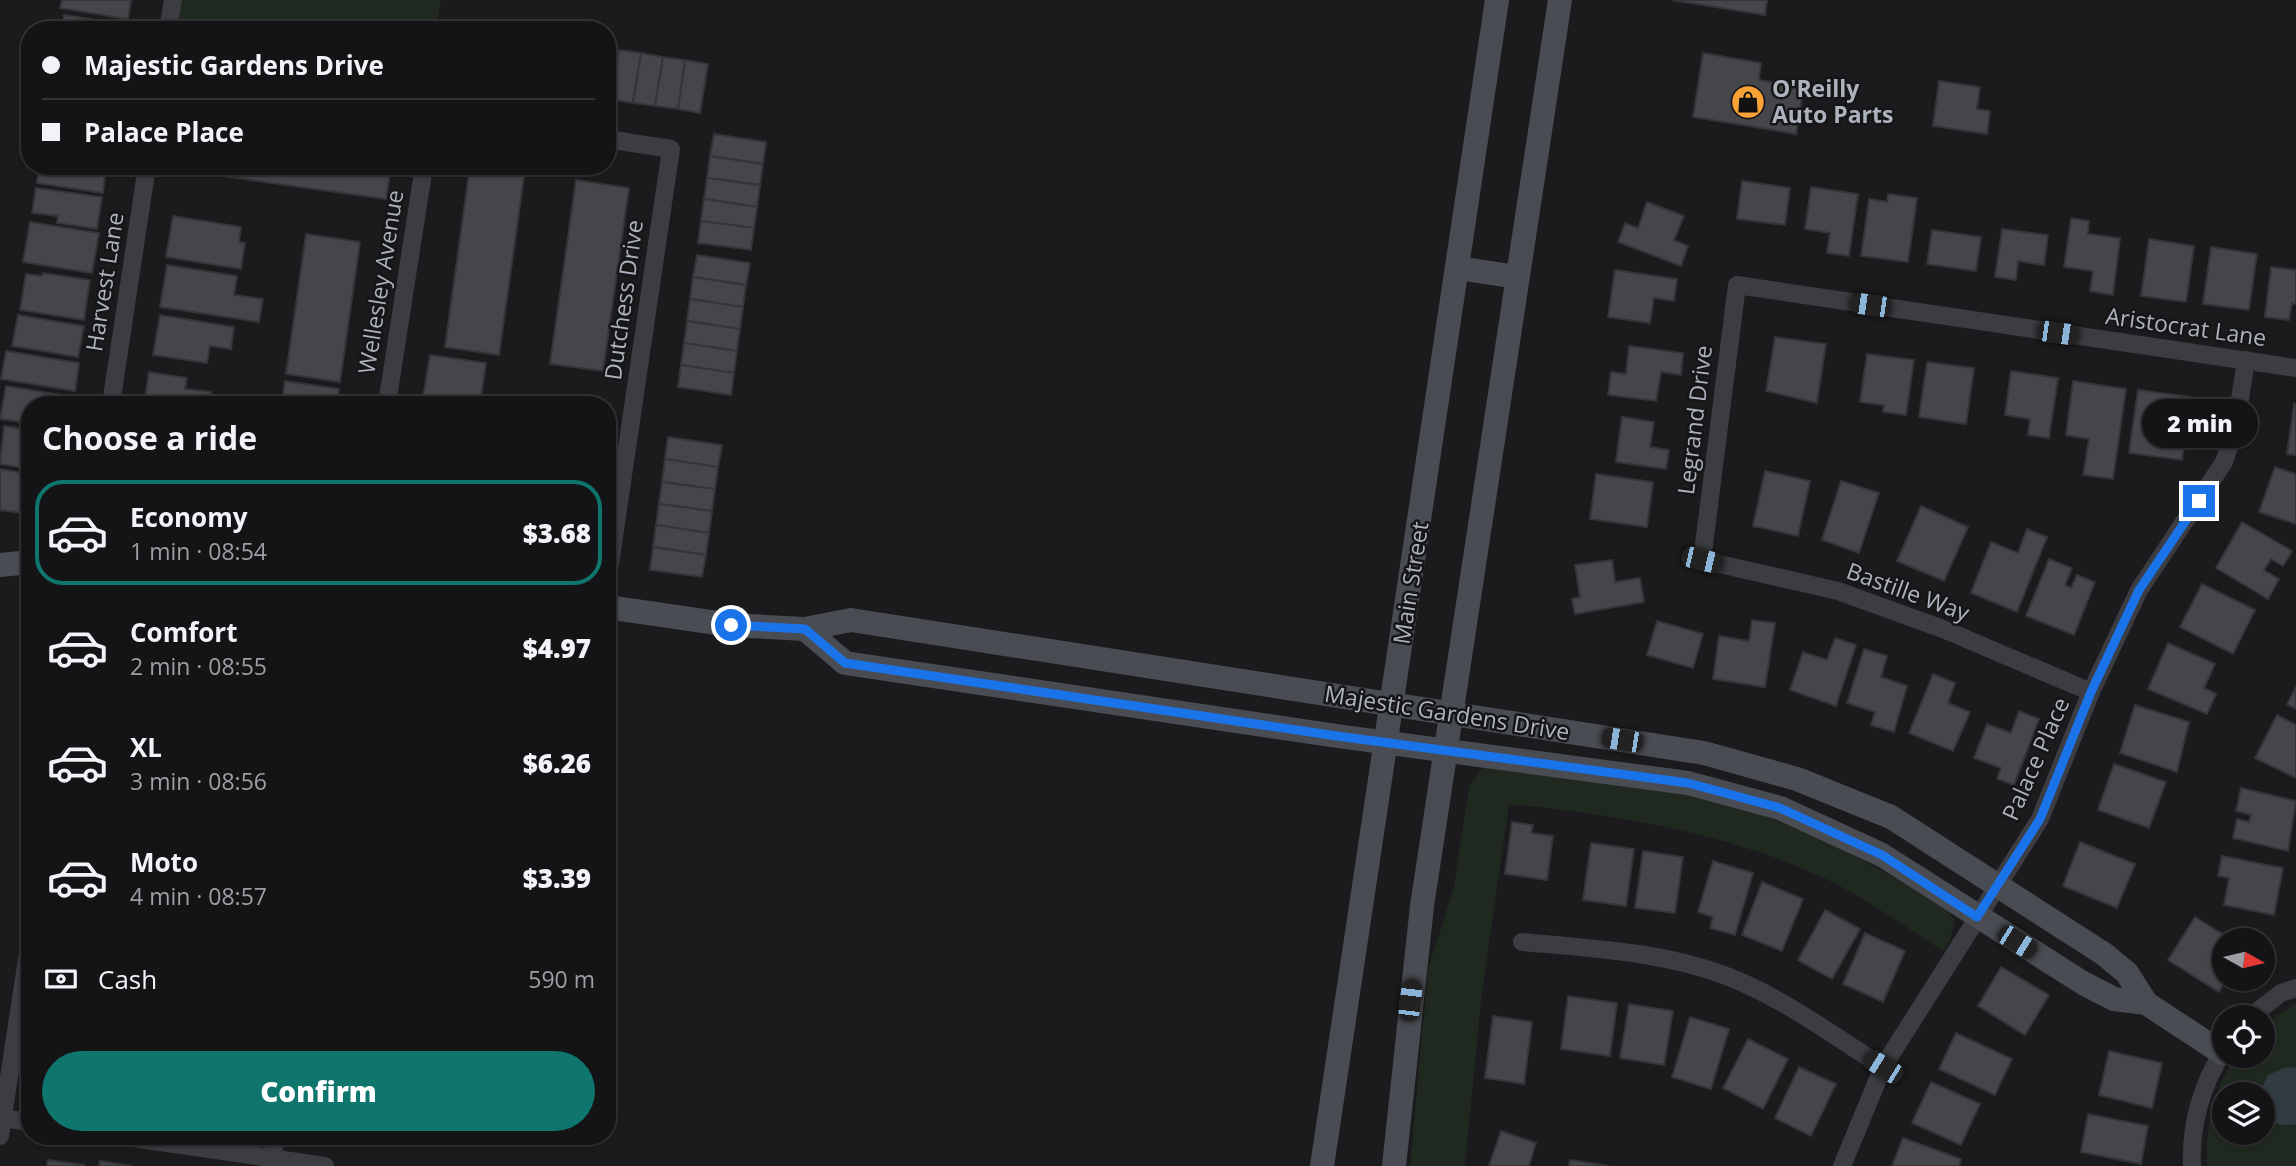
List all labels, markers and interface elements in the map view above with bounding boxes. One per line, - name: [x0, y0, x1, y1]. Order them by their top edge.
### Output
- text: Majestic Gardens Drive: [84, 47, 384, 83]
- place label: O'Reilly Auto Parts: [1772, 72, 1893, 130]
- shop icon: O'Reilly Auto Parts: [1729, 83, 1767, 121]
- text: Palace Place: [84, 114, 244, 150]
- street label: Wellesley Avenue: [350, 188, 410, 376]
- street label: Harvest Lane: [77, 210, 131, 354]
- street label: Dutchess Drive: [596, 218, 650, 382]
- car: [1848, 292, 1893, 318]
- street label: Aristocrat Lane: [2104, 299, 2269, 353]
- car: [2036, 320, 2081, 346]
- street label: Legrand Drive: [1669, 343, 1719, 496]
- callout: 2 min: [2141, 400, 2257, 448]
- text: 2 min: [2167, 407, 2233, 439]
- text: Choose a ride: [42, 416, 257, 459]
- route end: [2183, 485, 2215, 517]
- text: Economy: [130, 499, 248, 535]
- icon: car: [46, 501, 109, 564]
- text: $3.68: [523, 515, 591, 551]
- street label: Main Street: [1385, 519, 1435, 646]
- text: 1 min · 08:54: [130, 535, 267, 567]
- car: [1680, 545, 1725, 575]
- street label: Bastille Way: [1842, 554, 1975, 628]
- route start: [715, 609, 747, 641]
- text: Comfort: [130, 614, 237, 650]
- icon: car: [46, 616, 109, 679]
- text: $4.97: [523, 630, 591, 666]
- text: 2 min · 08:55: [130, 650, 267, 682]
- street label: Majestic Gardens Drive: [1322, 677, 1572, 747]
- street label: Palace Place: [1994, 692, 2076, 825]
- car: [1600, 726, 1645, 754]
- text: XL: [130, 729, 162, 765]
- icon: car: [46, 731, 109, 794]
- text: $6.26: [523, 745, 591, 781]
- text: 3 min · 08:56: [130, 765, 267, 797]
- text: Moto: [130, 844, 198, 880]
- icon: car: [46, 846, 109, 909]
- text: $3.39: [523, 860, 591, 896]
- text: 4 min · 08:57: [130, 880, 267, 912]
- car: [1994, 922, 2041, 962]
- north arrow: [2212, 928, 2275, 990]
- map controls: [2212, 928, 2275, 1145]
- icon: cash: [42, 960, 80, 998]
- text: Cash: [98, 961, 157, 997]
- text: 590 m: [528, 963, 595, 995]
- car: [1398, 978, 1423, 1022]
- button: locate: [2212, 1005, 2275, 1068]
- car: [1860, 1047, 1907, 1087]
- button: Confirm: [42, 1051, 595, 1131]
- button: layers: [2212, 1082, 2275, 1145]

